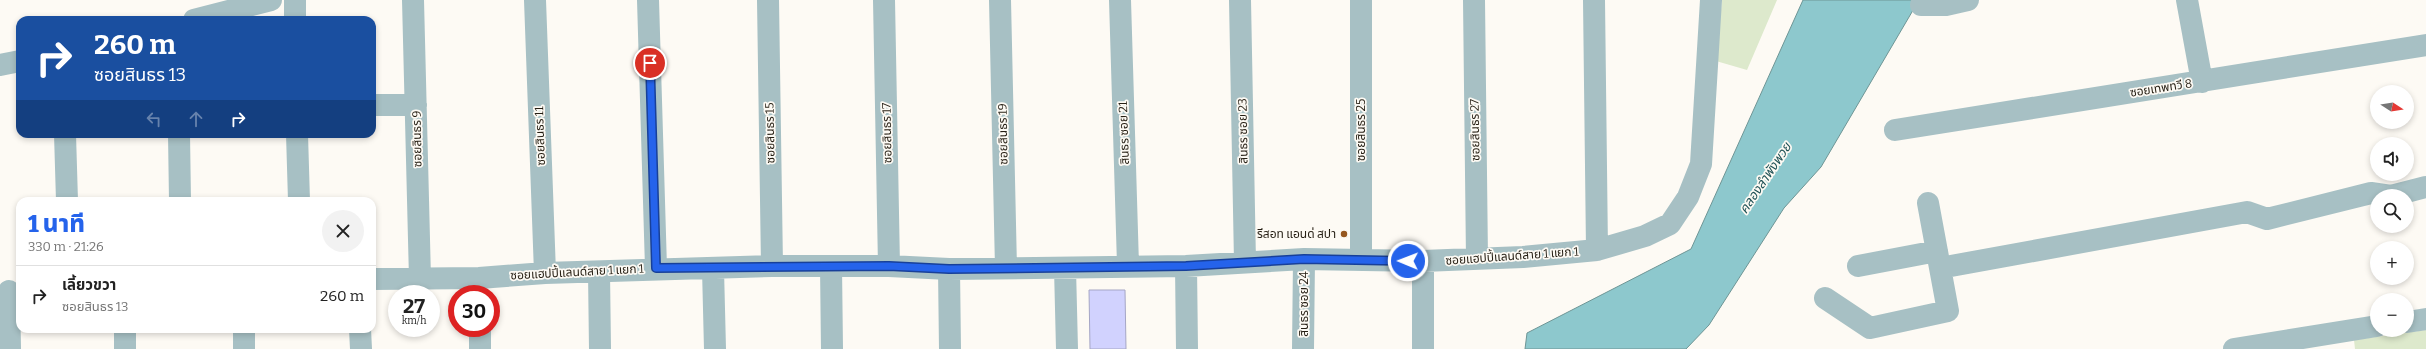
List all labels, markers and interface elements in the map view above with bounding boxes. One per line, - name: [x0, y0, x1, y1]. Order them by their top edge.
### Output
- text: 260 m: [94, 28, 176, 61]
- icon: right: [28, 32, 80, 84]
- pin: [633, 46, 667, 80]
- icon: arrive: [639, 52, 661, 74]
- text: ซอยสินธร 13: [94, 64, 186, 86]
- street label: ซอยเทพทวี 8: [2129, 76, 2193, 100]
- north arrow: [2370, 85, 2414, 129]
- map controls: [2370, 85, 2414, 337]
- street label: สินธร ซอย 23: [1235, 98, 1251, 164]
- street label: ซอยสินธร 25: [1354, 99, 1368, 161]
- street label: ซอยสินธร 27: [1467, 99, 1483, 161]
- street label: สินธร ซอย 21: [1116, 101, 1132, 165]
- street label: ซอยสินธร 15: [762, 102, 778, 164]
- street label: ซอยสินธร 17: [879, 103, 895, 163]
- street label: ซอยสินธร 19: [995, 103, 1011, 165]
- street label: ซอยสินธร 11: [532, 106, 548, 166]
- icon: left: [143, 108, 165, 130]
- icon: ahead: [185, 108, 207, 130]
- icon: right: [227, 108, 249, 130]
- street label: ซอยสินธร 9: [410, 111, 424, 167]
- button: sound: [2370, 137, 2414, 181]
- water label: คลองลำพังพวย: [1736, 139, 1795, 216]
- button: search: [2370, 189, 2414, 233]
- text: 1 นาที: [28, 210, 85, 238]
- button: close: [322, 210, 364, 252]
- place label: รีสอท แอนด่ สปา: [1256, 227, 1336, 241]
- marker: รีสอท แอนด่ สปา: [1339, 229, 1349, 239]
- text: 330 m · 21:26: [28, 239, 104, 254]
- position arrow: [1387, 240, 1429, 282]
- button: +: [2370, 241, 2414, 285]
- street label: ซอยแฮปปี้แลนด์สาย 1 แยก 1: [1445, 242, 1579, 268]
- street label: ซอยแฮปปี้แลนด์สาย 1 แยก 1: [510, 260, 644, 282]
- street label: สินธร ซอย 24: [1297, 271, 1311, 337]
- text: เลี้ยวขวา: [62, 276, 116, 294]
- icon: right: [28, 285, 50, 307]
- speed limit sign: 30: [448, 285, 500, 337]
- text: 260 m: [320, 287, 364, 305]
- button: −: [2370, 293, 2414, 337]
- text: 27: [403, 294, 425, 318]
- text: ซอยสินธร 13: [62, 299, 129, 314]
- text: km/h: [402, 315, 426, 327]

